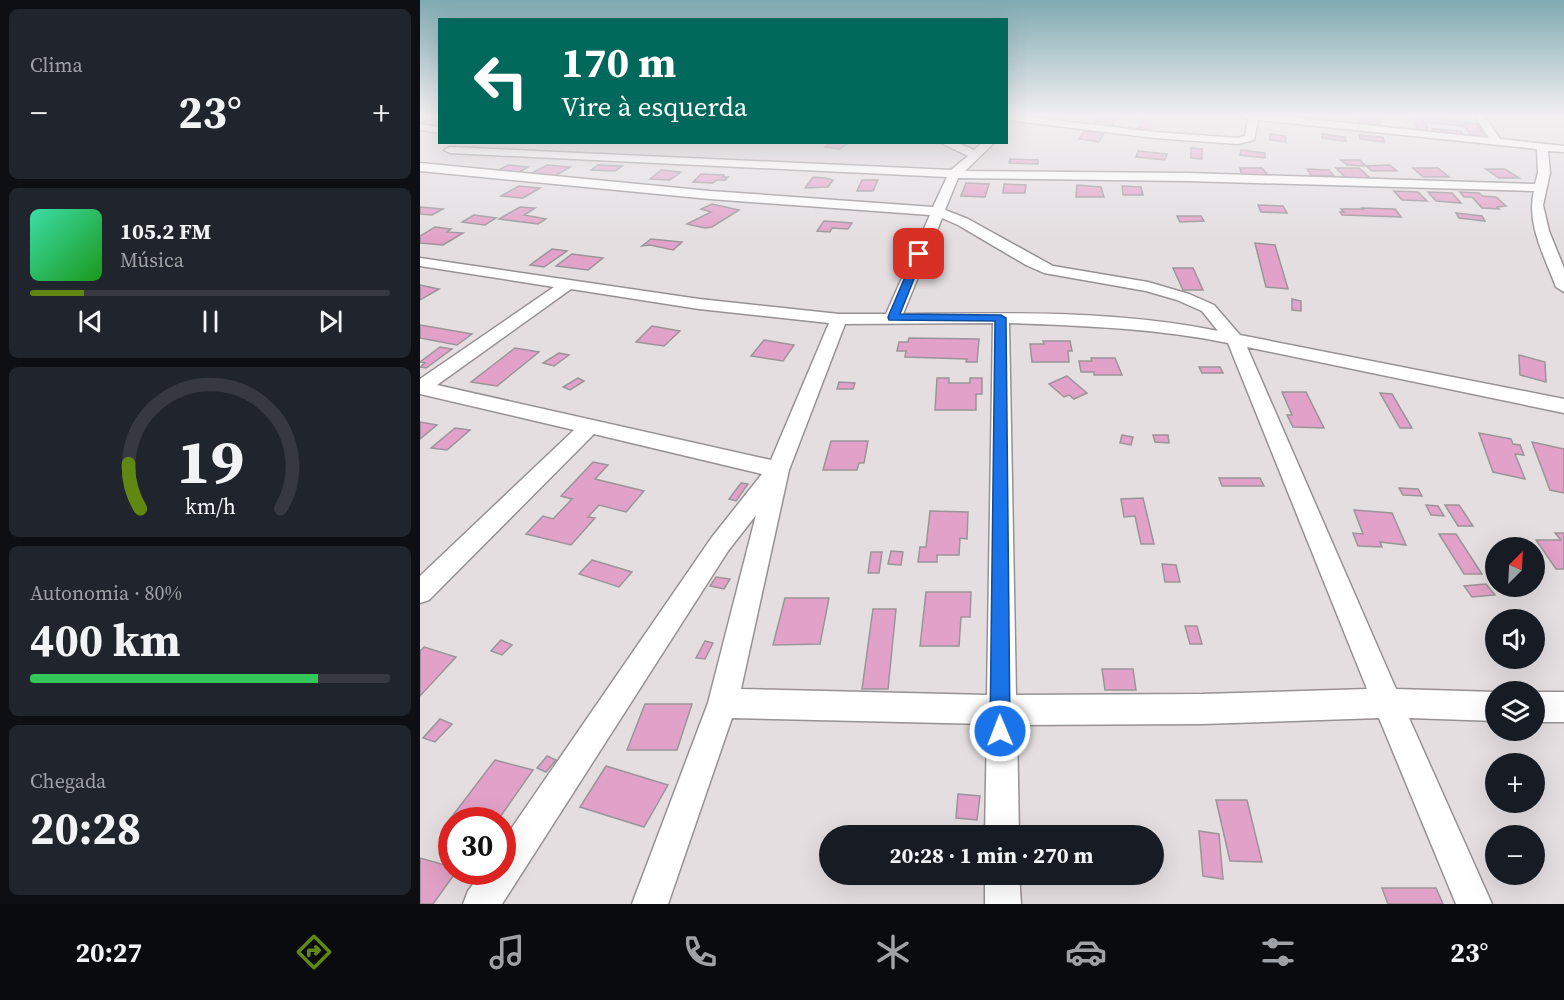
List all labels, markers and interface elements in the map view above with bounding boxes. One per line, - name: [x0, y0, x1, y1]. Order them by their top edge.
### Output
- text: 170 m: [561, 33, 676, 91]
- icon: left: [462, 42, 540, 120]
- text: Clima: [30, 51, 83, 79]
- text: 23°: [178, 81, 242, 143]
- text: Vire à esquerda: [561, 88, 747, 125]
- text: −: [30, 90, 48, 135]
- text: +: [372, 90, 390, 135]
- text: 105.2 FM: [120, 216, 211, 246]
- pin: [893, 228, 944, 279]
- icon: arrive: [902, 237, 935, 270]
- text: Música: [120, 246, 184, 274]
- icon: previous: [74, 305, 107, 338]
- icon: pause: [194, 305, 227, 338]
- icon: next: [314, 305, 347, 338]
- text: 19: [176, 418, 244, 504]
- text: km/h: [184, 492, 236, 521]
- north arrow: [1485, 537, 1545, 597]
- map controls: [1485, 537, 1545, 885]
- text: Autonomia · 80%: [30, 579, 182, 607]
- text: 400 km: [30, 609, 181, 671]
- button: sound: [1485, 609, 1545, 669]
- button: layers: [1485, 681, 1545, 741]
- position arrow: [968, 699, 1032, 763]
- button: +: [1485, 753, 1545, 813]
- text: Chegada: [30, 767, 106, 795]
- text: 20:28: [30, 797, 141, 859]
- speed limit sign: 30: [438, 807, 516, 885]
- button: −: [1485, 825, 1545, 885]
- text: 20:28 · 1 min · 270 m: [890, 840, 1093, 870]
- icon: directions: [293, 931, 335, 973]
- icon: music: [486, 931, 528, 973]
- icon: phone: [679, 931, 721, 973]
- icon: climate: [872, 931, 914, 973]
- icon: car: [1065, 931, 1107, 973]
- icon: filters: [1257, 931, 1299, 973]
- text: 20:27: [75, 934, 142, 971]
- text: 23°: [1450, 934, 1488, 971]

